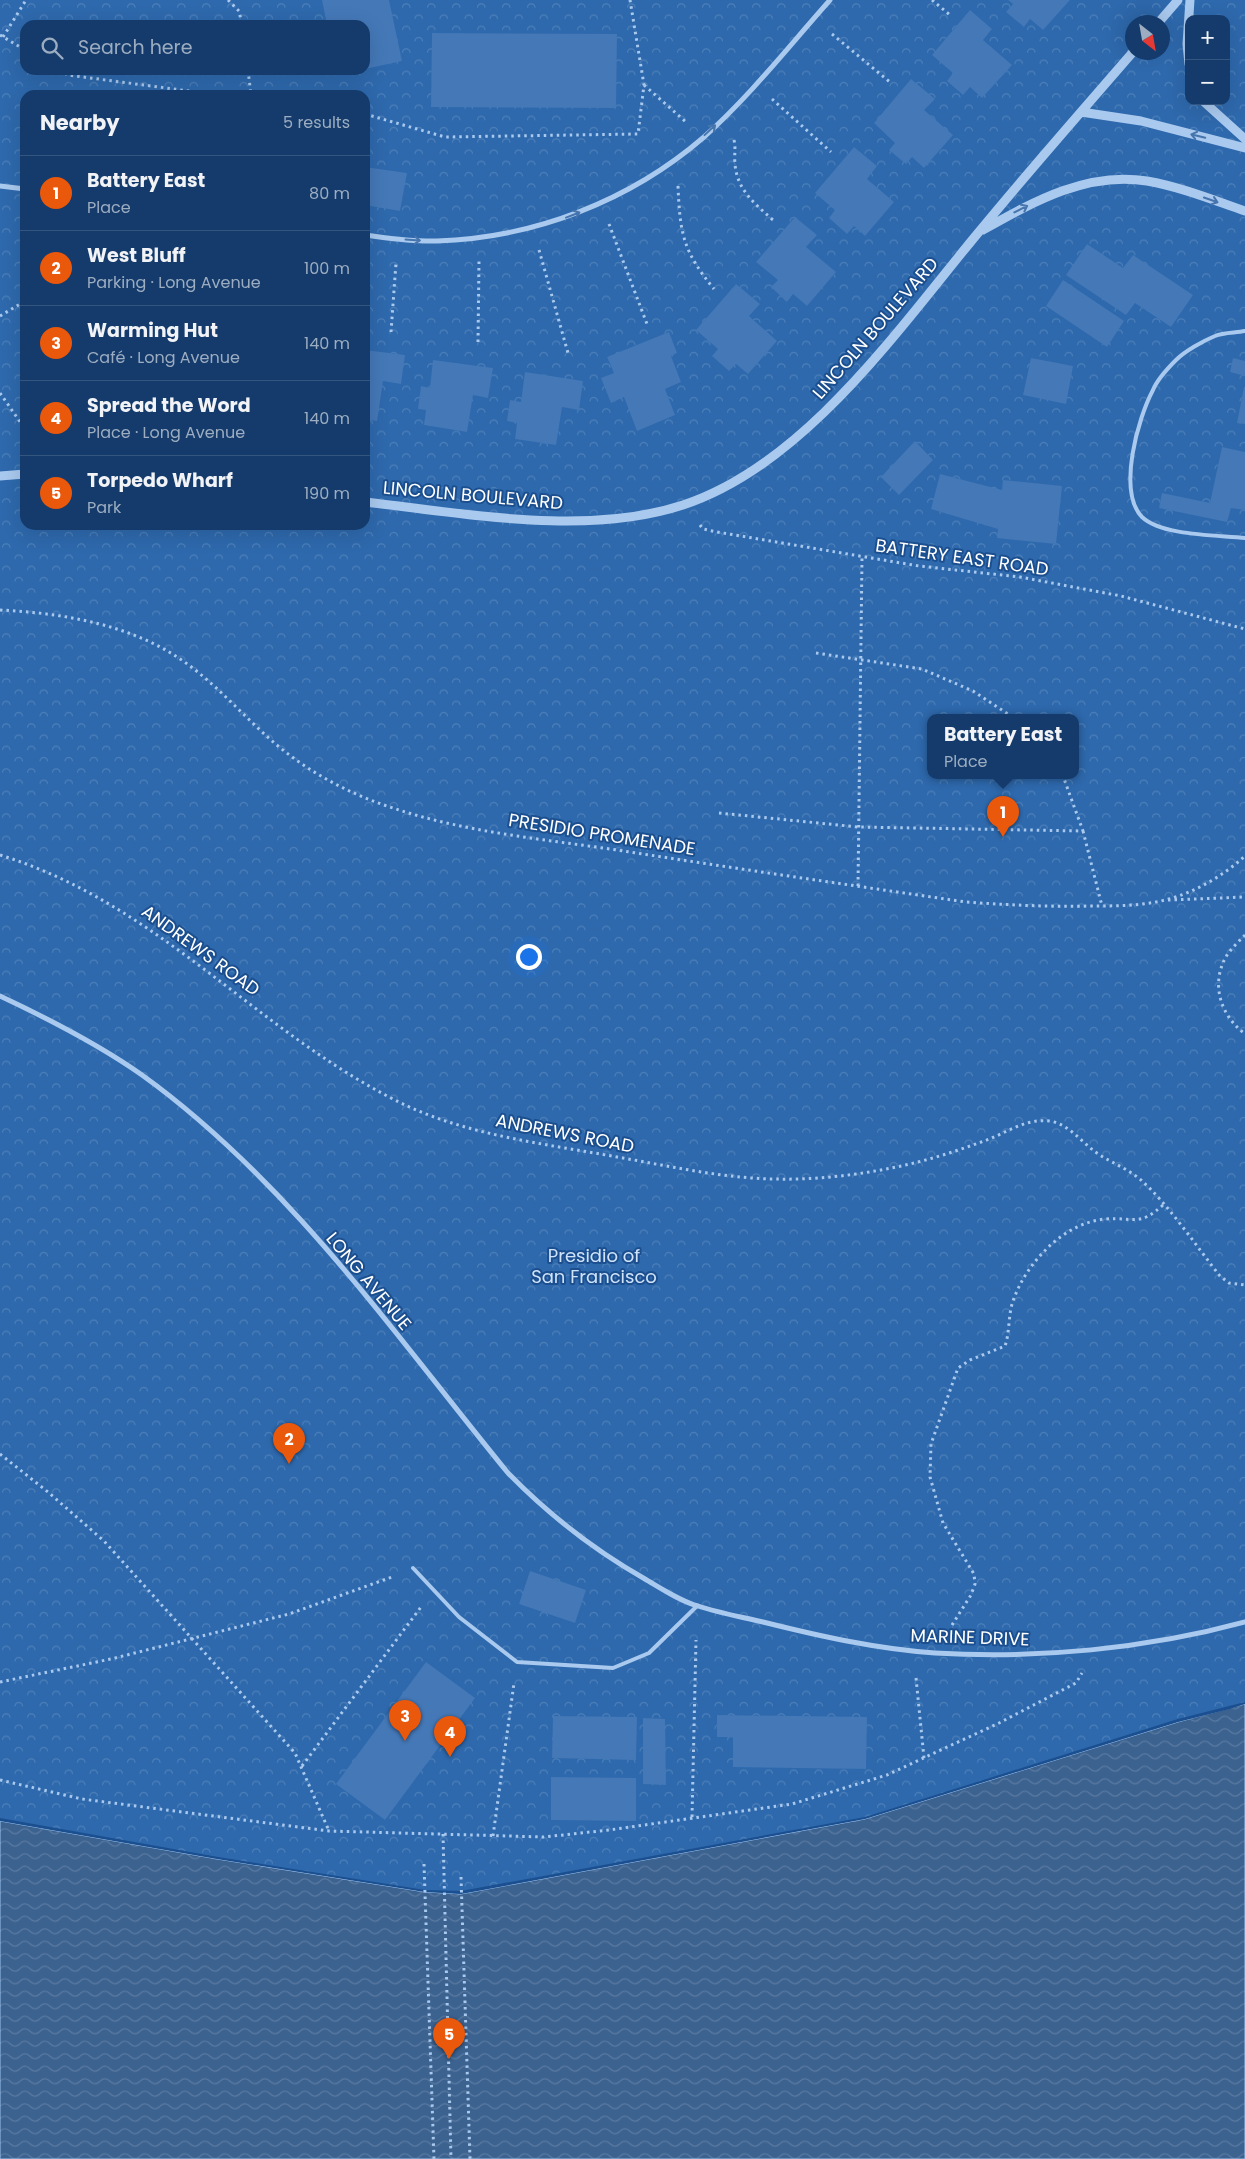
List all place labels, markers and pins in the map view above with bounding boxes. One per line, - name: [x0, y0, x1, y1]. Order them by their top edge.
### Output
- pin: 1: [987, 796, 1019, 837]
- pin: 2: [273, 1423, 305, 1464]
- pin: 3: [389, 1700, 421, 1741]
- pin: 4: [434, 1716, 466, 1757]
- pin: 5: [433, 2018, 465, 2059]

